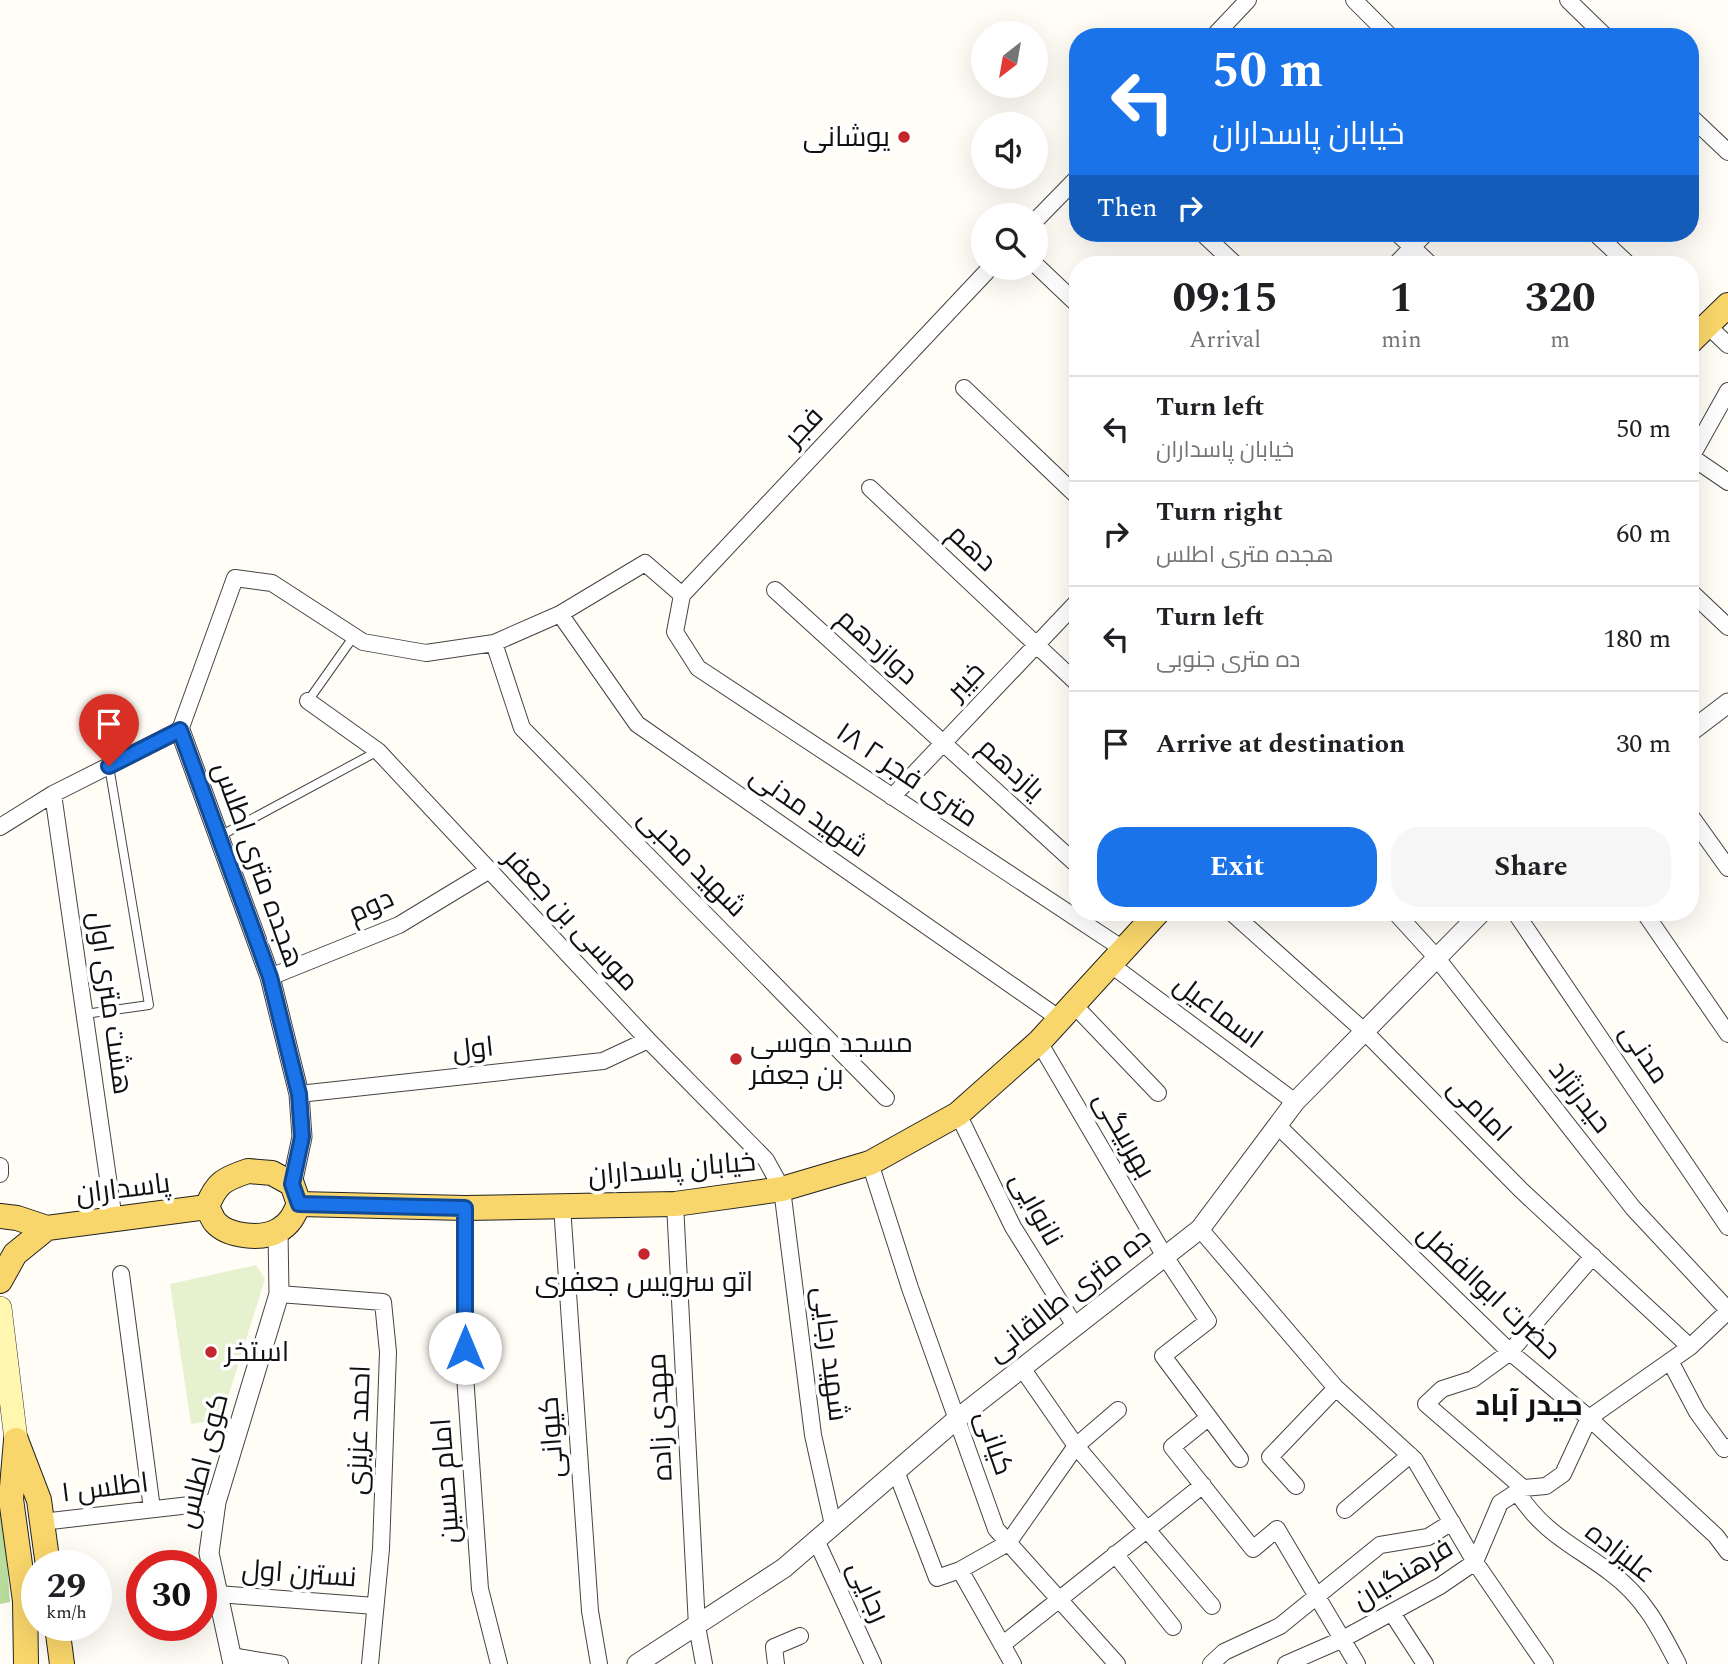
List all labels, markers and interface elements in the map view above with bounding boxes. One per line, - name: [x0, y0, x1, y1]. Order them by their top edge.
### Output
- north arrow: [971, 21, 1048, 98]
- map controls: [971, 21, 1048, 280]
- text: 50 m: [1212, 34, 1323, 109]
- icon: left: [1097, 56, 1188, 147]
- text: خیابان پاسداران: [1212, 110, 1404, 159]
- button: sound: [971, 112, 1048, 189]
- place label: یوشانی: [803, 116, 891, 159]
- marker: یوشانی: [896, 129, 912, 145]
- text: Then: [1097, 188, 1157, 228]
- icon: right: [1171, 189, 1209, 227]
- button: search: [971, 203, 1048, 280]
- text: 09:15: [1172, 267, 1278, 330]
- text: 1: [1390, 267, 1413, 330]
- text: 320: [1525, 267, 1596, 330]
- text: Arrival: [1189, 323, 1261, 358]
- text: min: [1381, 323, 1422, 358]
- text: m: [1550, 323, 1570, 358]
- text: Turn left: [1156, 387, 1264, 427]
- street label: فجر: [772, 397, 834, 459]
- text: 50 m: [1616, 409, 1671, 449]
- icon: left: [1097, 410, 1135, 448]
- text: خیابان پاسداران: [1156, 433, 1294, 468]
- text: Turn right: [1156, 492, 1283, 532]
- street label: دهم: [937, 514, 1007, 582]
- text: 60 m: [1616, 514, 1671, 554]
- icon: right: [1097, 515, 1135, 553]
- text: هجده متری اطلس: [1156, 538, 1333, 573]
- text: Turn left: [1156, 597, 1264, 637]
- street label: دوازدهم: [826, 598, 928, 696]
- text: 180 m: [1603, 619, 1671, 659]
- icon: left: [1097, 620, 1135, 658]
- text: ده متری جنوبی: [1156, 643, 1300, 678]
- street label: خیبر: [935, 652, 996, 712]
- pin: [79, 694, 139, 766]
- icon: arrive: [90, 705, 128, 743]
- street label: ۱۸ متری فجر ۲: [827, 711, 987, 839]
- text: Arrive at destination: [1156, 724, 1405, 764]
- text: 30 m: [1616, 724, 1671, 764]
- icon: arrive: [1097, 725, 1135, 763]
- street label: یازدهم: [968, 727, 1055, 811]
- street label: شهید مدنی: [741, 755, 877, 869]
- street label: هجده متری اطلس: [201, 756, 315, 974]
- street label: شهید محبی: [627, 798, 757, 928]
- button: Exit: [1097, 827, 1377, 907]
- button: Share: [1391, 827, 1671, 907]
- street label: موسی بن جعفر: [492, 837, 649, 1001]
- street label: دوم: [341, 877, 401, 935]
- street label: هشت متری اول: [76, 909, 144, 1097]
- street label: اسماعیل: [1164, 964, 1272, 1060]
- street label: مدنی: [1608, 1015, 1680, 1093]
- place label: مسجد موسی بن جعفر: [748, 1022, 913, 1097]
- street label: اول: [450, 1025, 496, 1073]
- marker: مسجد موسی بن جعفر: [728, 1051, 744, 1067]
- street label: حیدرنژاد: [1537, 1051, 1623, 1143]
- street label: امامی: [1437, 1068, 1521, 1152]
- street label: بهربیگی: [1082, 1083, 1166, 1187]
- street label: خیابان پاسداران: [586, 1140, 758, 1198]
- street label: پاسداران: [73, 1162, 173, 1216]
- street label: نانوایی: [998, 1164, 1074, 1254]
- street label: حضرت ابوالفضل: [1407, 1214, 1571, 1370]
- street label: ده متری طالقانی: [977, 1217, 1161, 1373]
- marker: اتو سرویس جعفری: [636, 1246, 652, 1262]
- place label: اتو سرویس جعفری: [535, 1261, 753, 1304]
- street label: شهید رجایی: [800, 1284, 860, 1424]
- position arrow: [428, 1311, 502, 1385]
- place label: استخر: [223, 1331, 289, 1374]
- marker: استخر: [203, 1344, 219, 1360]
- street label: مهدی زاده: [635, 1352, 685, 1482]
- street label: احمد عزیزی: [335, 1364, 383, 1496]
- district label: حیدر آباد: [1475, 1383, 1583, 1429]
- street label: کوی اطلس: [165, 1389, 241, 1533]
- street label: کیوانی: [528, 1395, 576, 1479]
- street label: کیانی: [963, 1405, 1025, 1481]
- street label: امام حسین: [420, 1417, 472, 1545]
- street label: اطلس ۱: [59, 1461, 151, 1515]
- street label: علیزاده: [1576, 1512, 1664, 1594]
- street label: فرهنگیان: [1344, 1527, 1462, 1621]
- street label: نسترن اول: [240, 1549, 358, 1599]
- speed limit sign: 30: [126, 1550, 217, 1641]
- street label: رجایی: [835, 1554, 901, 1630]
- text: 29: [47, 1560, 86, 1613]
- text: km/h: [46, 1599, 87, 1626]

